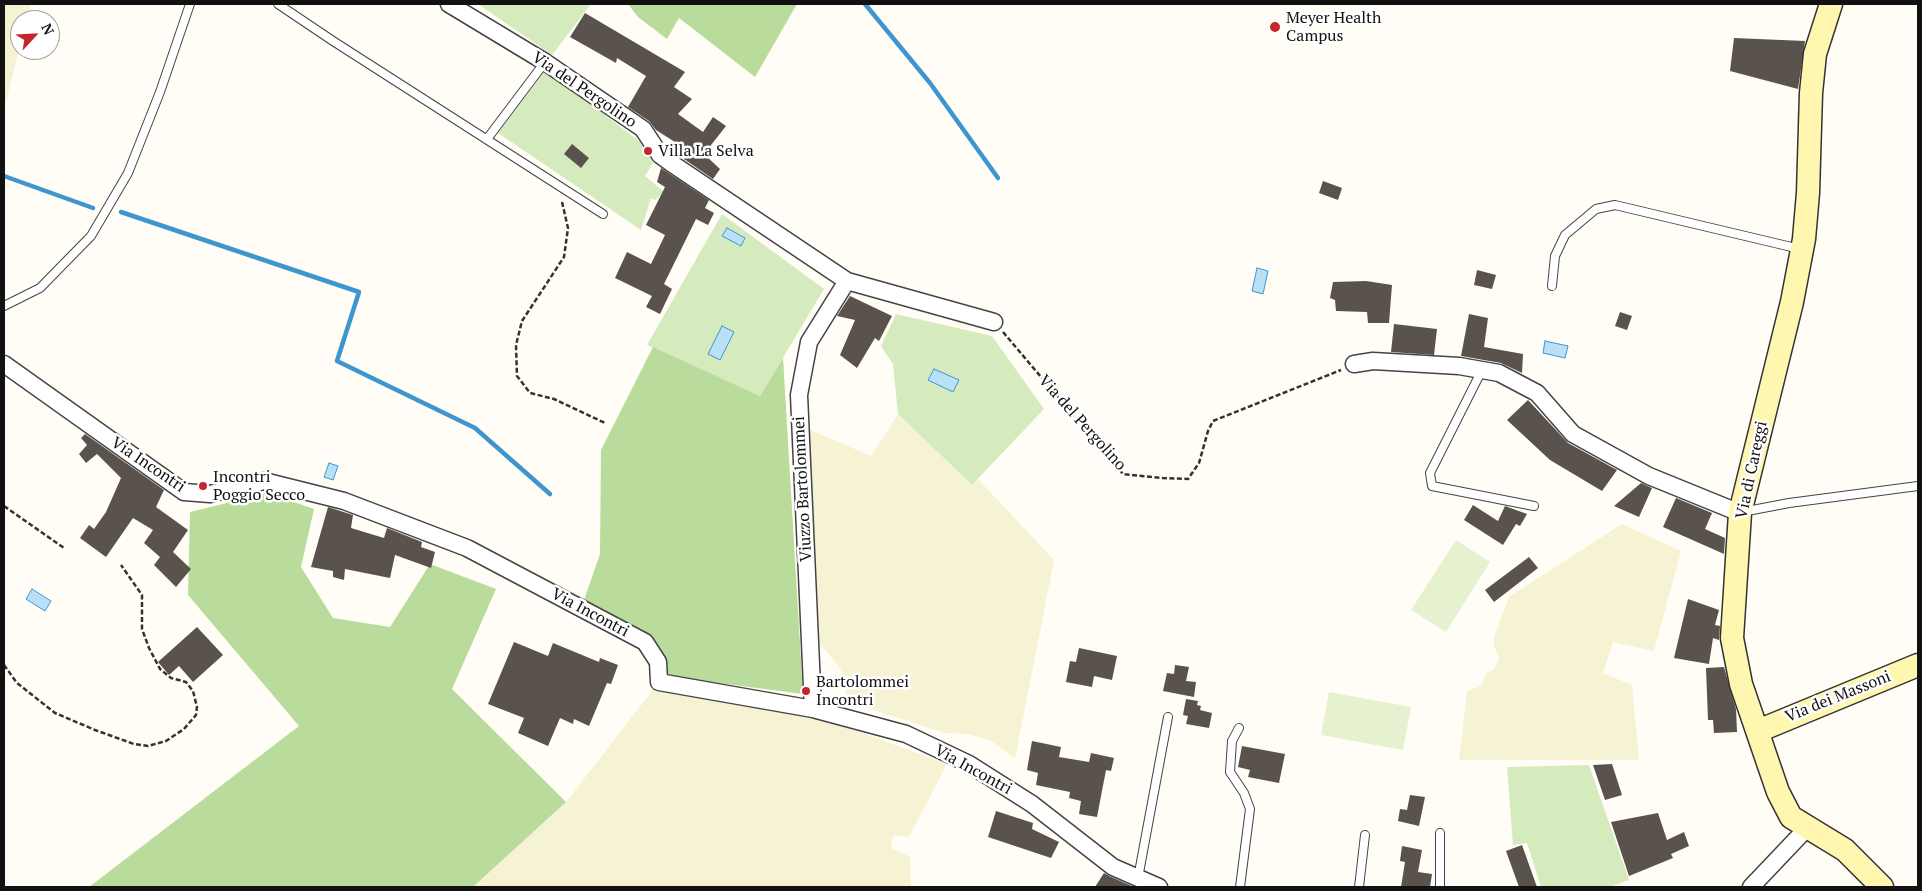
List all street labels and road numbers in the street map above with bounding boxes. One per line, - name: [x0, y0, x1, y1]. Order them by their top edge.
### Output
- street label: Via del Pergolino: [528, 48, 640, 132]
- street label: Via del Pergolino: [1034, 371, 1130, 475]
- street label: Viuzzo Bartolommei: [790, 416, 816, 562]
- street label: Via di Careggi: [1732, 419, 1772, 521]
- street label: Via Incontri: [107, 433, 189, 497]
- street label: Via Incontri: [548, 585, 632, 641]
- street label: Via dei Massoni: [1782, 667, 1894, 727]
- street label: Via Incontri: [931, 741, 1015, 799]

